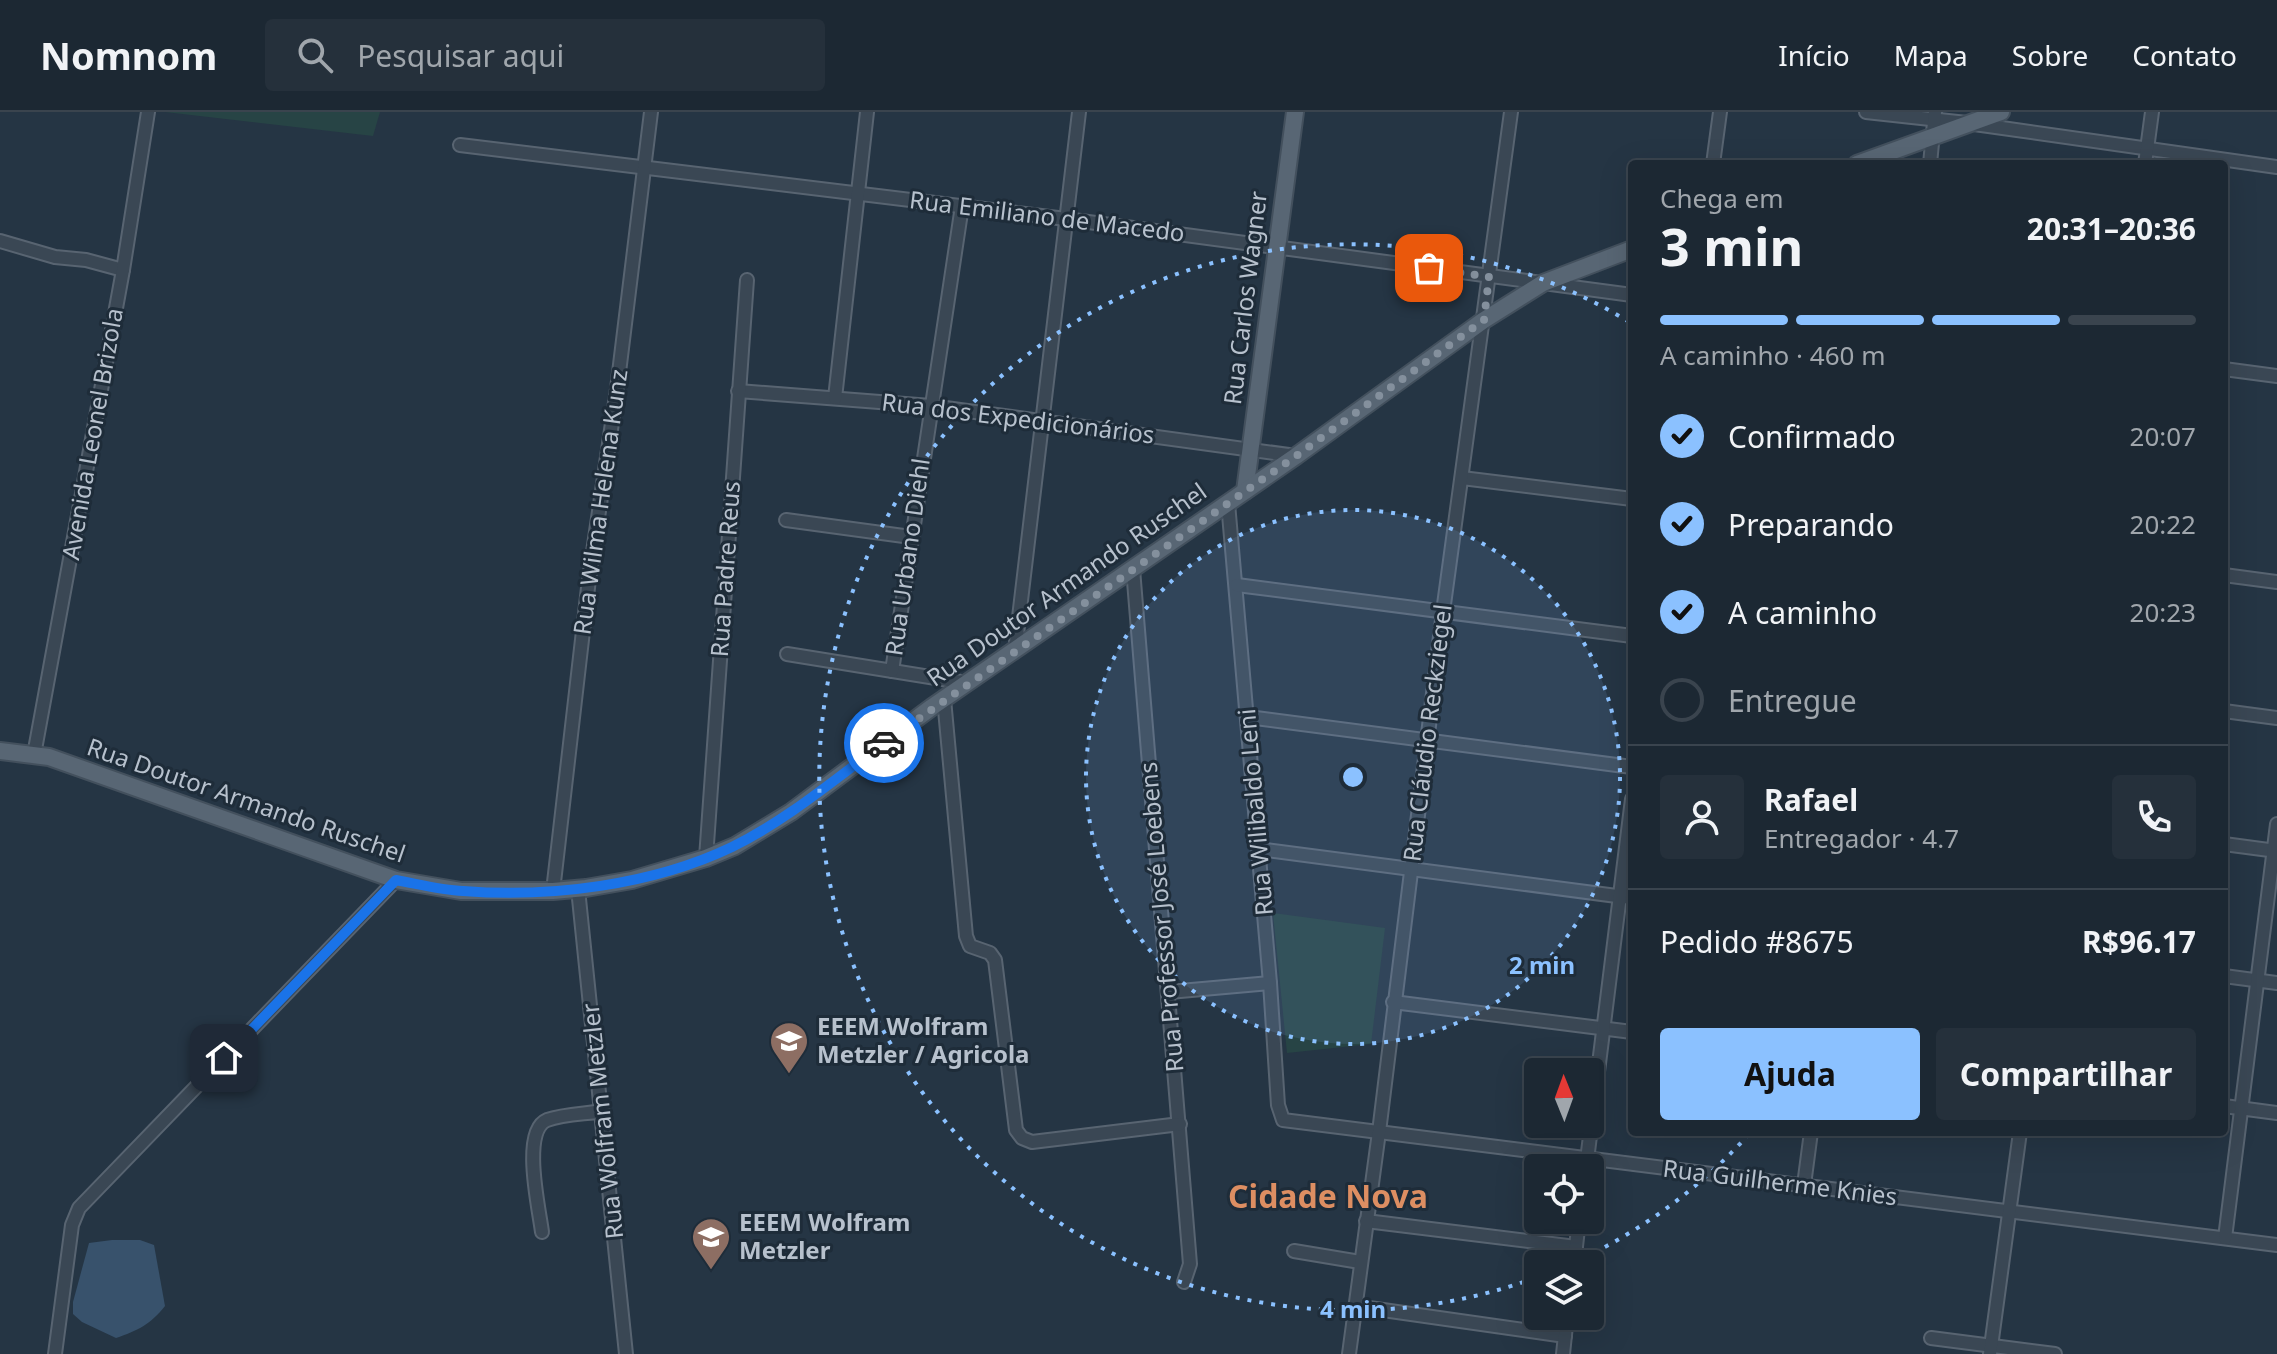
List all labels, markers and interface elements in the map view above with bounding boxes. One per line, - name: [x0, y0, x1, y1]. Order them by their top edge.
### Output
- search box: [265, 19, 825, 91]
- text: Nomnom: [40, 29, 217, 81]
- icon: search: [293, 33, 337, 77]
- text: Pesquisar aqui: [357, 35, 564, 76]
- text: Início: [1778, 36, 1850, 74]
- text: Mapa: [1894, 36, 1968, 74]
- text: Sobre: [2012, 36, 2088, 74]
- text: Contato: [2132, 36, 2237, 74]
- text: Chega em: [1660, 180, 1783, 216]
- street label: Rua Emiliano de Macedo: [908, 182, 1187, 249]
- street label: Rua Carlos Wagner: [1215, 189, 1274, 406]
- text: 20:31–20:36: [2027, 208, 2196, 249]
- text: 3 min: [1660, 210, 1803, 281]
- pin: [1395, 234, 1463, 302]
- icon: bag: [1407, 246, 1451, 290]
- street label: Avenida Leonel Brizola: [53, 305, 130, 562]
- text: A caminho · 460 m: [1660, 337, 1886, 373]
- street label: Rua Wilma Helena Kunz: [565, 367, 634, 637]
- street label: Rua dos Expedicionários: [880, 384, 1156, 451]
- icon: check: [1660, 414, 1704, 458]
- text: Confirmado: [1728, 416, 1896, 457]
- text: 20:07: [2130, 418, 2196, 454]
- street label: Rua Urbano Diehl: [876, 456, 937, 658]
- street label: Rua Doutor Armando Ruschel: [920, 474, 1213, 693]
- street label: Rua Padre Reus: [702, 480, 747, 658]
- icon: check: [1660, 502, 1704, 546]
- text: Preparando: [1728, 504, 1894, 545]
- text: 20:22: [2130, 506, 2196, 542]
- icon: check: [1660, 590, 1704, 634]
- text: A caminho: [1728, 592, 1877, 633]
- text: 20:23: [2130, 594, 2196, 630]
- street label: Rua Cláudio Reckziegel: [1394, 602, 1459, 863]
- text: Entregue: [1728, 680, 1857, 721]
- courier: [844, 703, 924, 783]
- street label: Rua Wilibaldo Leni: [1229, 707, 1280, 917]
- icon: car: [862, 721, 906, 765]
- street label: Rua Doutor Armando Ruschel: [83, 730, 410, 870]
- street label: Rua Professor José Loebens: [1131, 761, 1190, 1073]
- centre of rings: [1339, 763, 1367, 791]
- button: person: [1660, 775, 1744, 859]
- button: phone: [2112, 775, 2196, 859]
- text: Rafael: [1764, 779, 1858, 820]
- text: Entregador · 4.7: [1764, 820, 1959, 856]
- text: Pedido #8675: [1660, 921, 1854, 962]
- text: R$96.17: [2082, 921, 2196, 962]
- text: 2 min: [1509, 948, 1575, 981]
- street label: Rua Wolfram Metzler: [573, 1002, 630, 1241]
- place label: EEEM Wolfram Metzler / Agricola: [817, 1009, 1029, 1070]
- school or university icon: EEEM Wolfram Metzler / Agricola: [768, 1020, 810, 1075]
- pin: [190, 1024, 258, 1092]
- button: Ajuda: [1660, 1028, 1920, 1120]
- button: Compartilhar: [1936, 1028, 2196, 1120]
- icon: home: [202, 1036, 246, 1080]
- north arrow: [1524, 1058, 1604, 1138]
- map controls: [1524, 1058, 1604, 1330]
- street label: Rua Guilherme Knies: [1661, 1151, 1899, 1212]
- button: locate: [1524, 1154, 1604, 1234]
- district label: Cidade Nova: [1228, 1174, 1428, 1217]
- place label: EEEM Wolfram Metzler: [739, 1205, 910, 1266]
- school or university icon: EEEM Wolfram Metzler: [690, 1216, 732, 1271]
- button: layers: [1524, 1250, 1604, 1330]
- text: 4 min: [1320, 1292, 1386, 1325]

